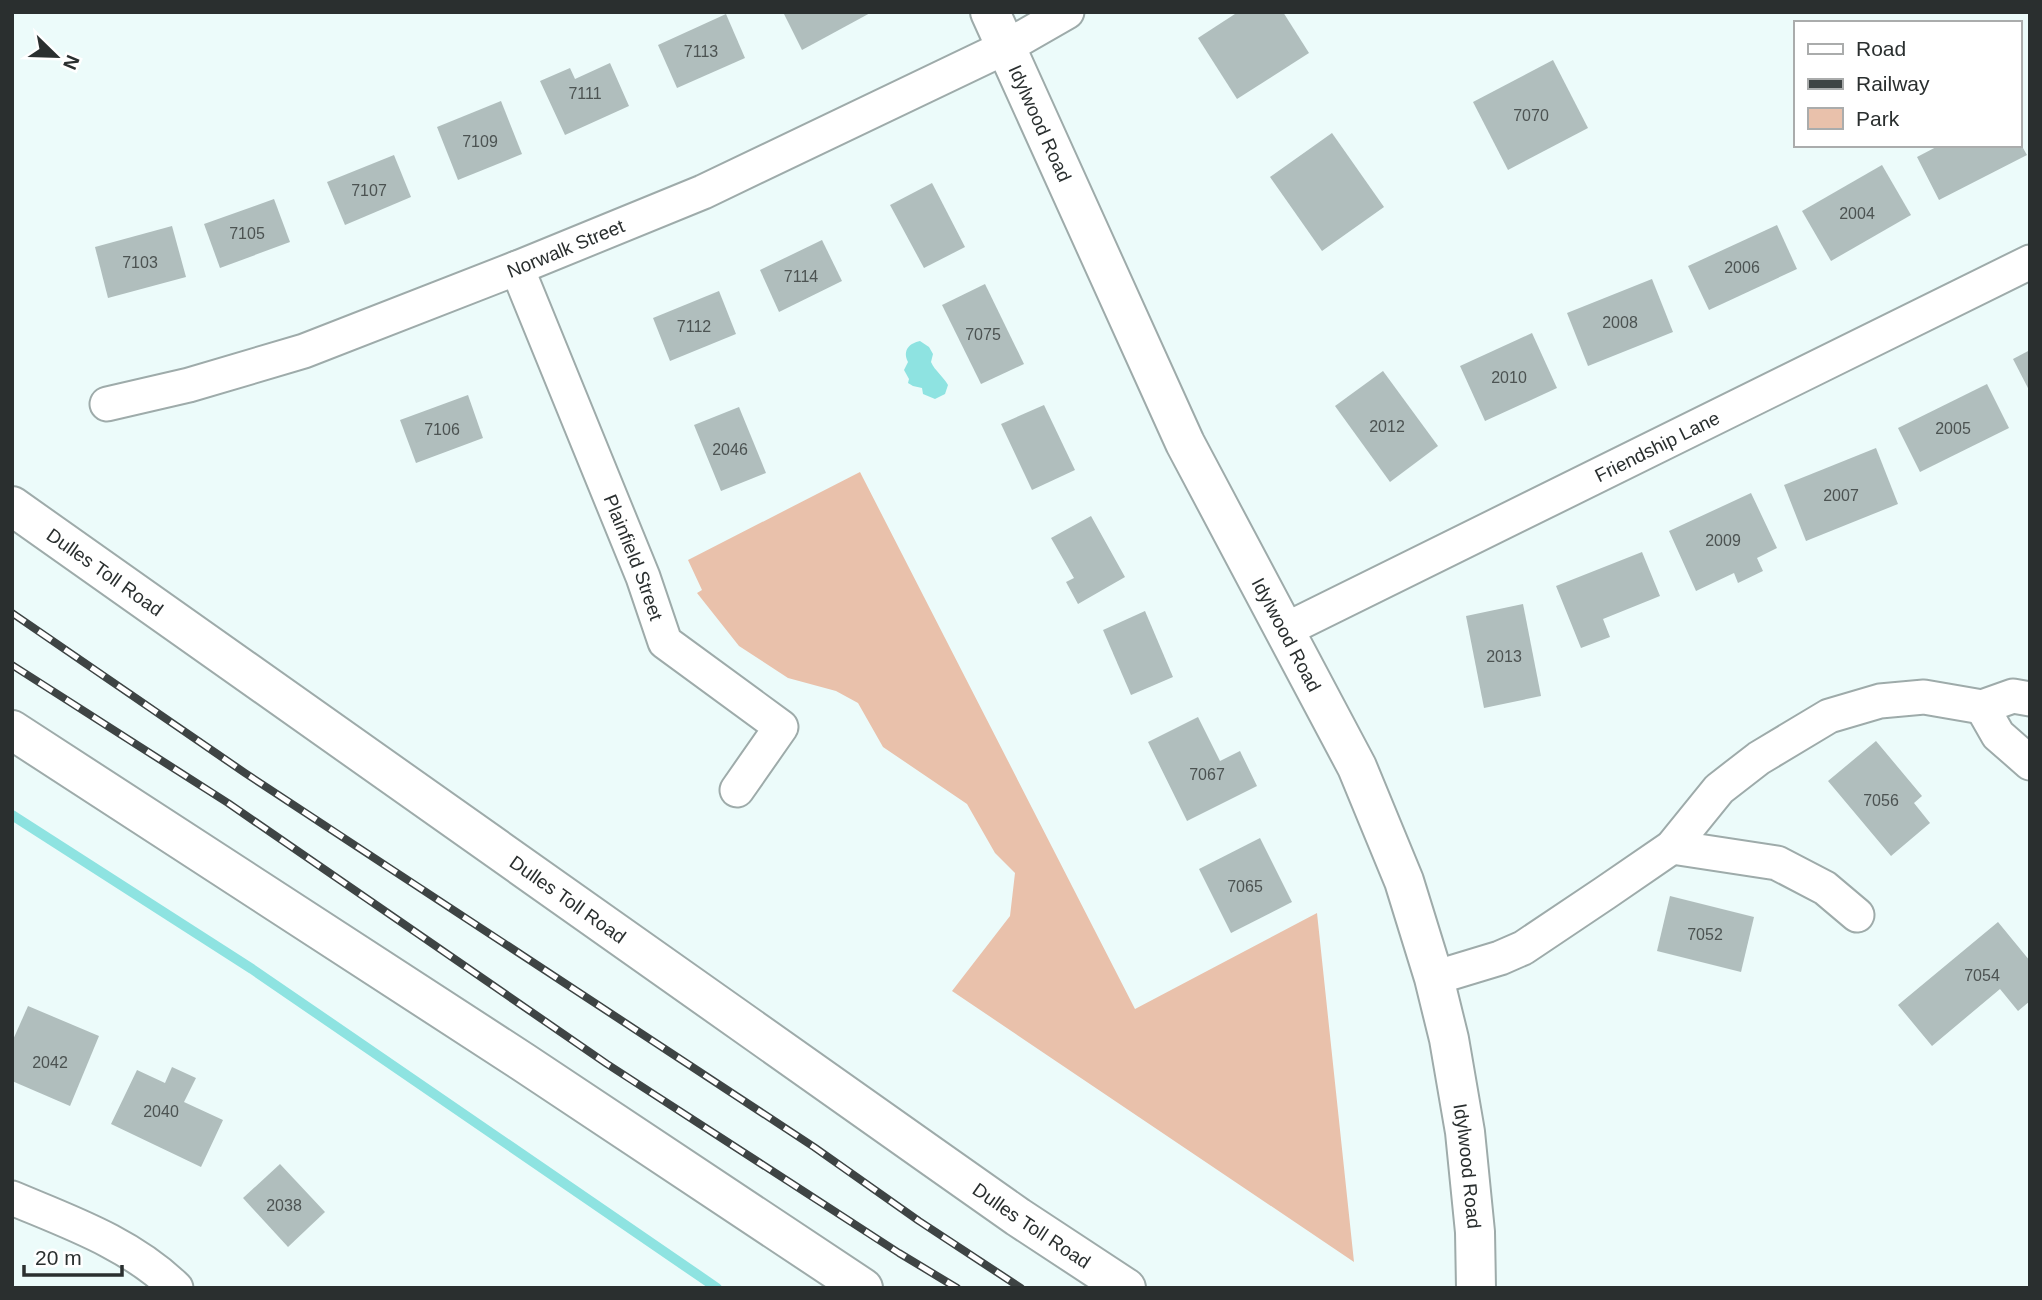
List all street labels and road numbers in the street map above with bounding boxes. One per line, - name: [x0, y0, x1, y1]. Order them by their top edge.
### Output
- street label: Idylwood Road: [1004, 62, 1075, 185]
- street label: Norwalk Street: [504, 215, 628, 282]
- street label: Friendship Lane: [1592, 407, 1723, 486]
- street label: Plainfield Street: [599, 491, 667, 624]
- street label: Dulles Toll Road: [43, 524, 167, 620]
- street label: Idylwood Road: [1248, 574, 1325, 695]
- street label: Dulles Toll Road: [506, 851, 630, 948]
- street label: Idylwood Road: [1449, 1102, 1485, 1230]
- street label: Dulles Toll Road: [969, 1179, 1094, 1273]

